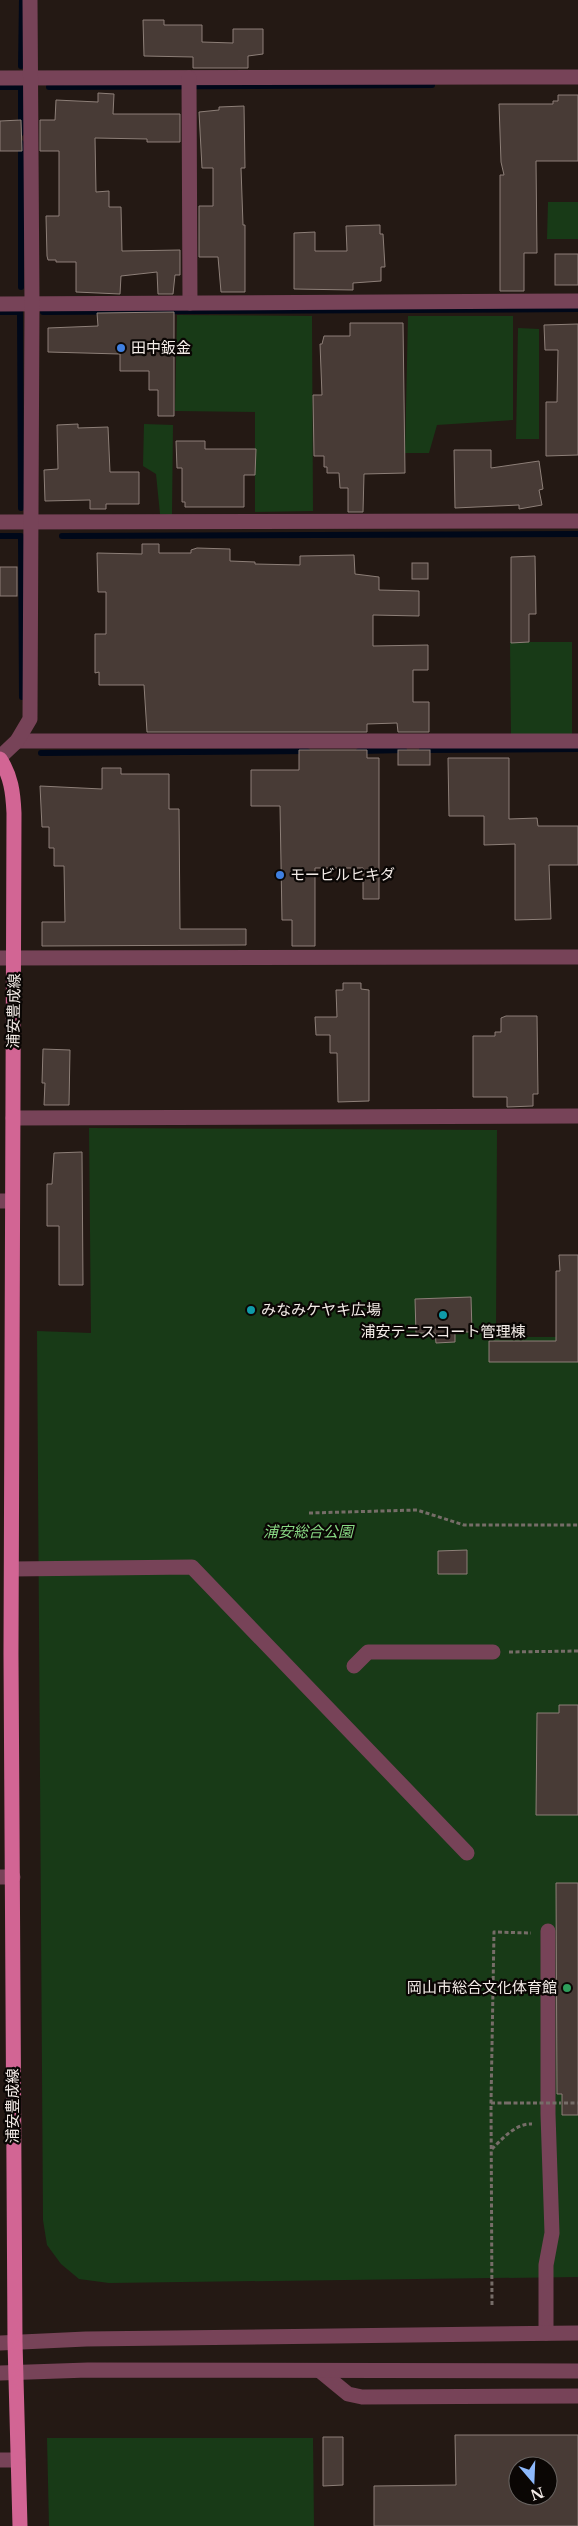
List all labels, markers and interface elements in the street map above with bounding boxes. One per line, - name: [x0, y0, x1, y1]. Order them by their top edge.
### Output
- place label: 田中鈑金: [131, 338, 191, 357]
- marker: 田中鈑金: [115, 342, 127, 354]
- place label: モービルヒキダ: [290, 865, 395, 884]
- marker: モービルヒキダ: [274, 869, 286, 881]
- street label: 浦安豊成線: [3, 973, 24, 1049]
- place label: みなみケヤキ広場: [261, 1300, 381, 1319]
- marker: みなみケヤキ広場: [245, 1304, 257, 1316]
- marker: 浦安テニスコート管理棟: [437, 1309, 449, 1321]
- place label: 浦安テニスコート管理棟: [360, 1322, 526, 1341]
- park label: 浦安総合公園: [263, 1522, 355, 1541]
- place label: 岡山市総合文化体育館: [407, 1978, 557, 1997]
- marker: 岡山市総合文化体育館: [561, 1982, 573, 1994]
- street label: 浦安豊成線: [3, 2068, 22, 2144]
- north arrow: [508, 2456, 558, 2506]
- text: N: [528, 2483, 546, 2504]

